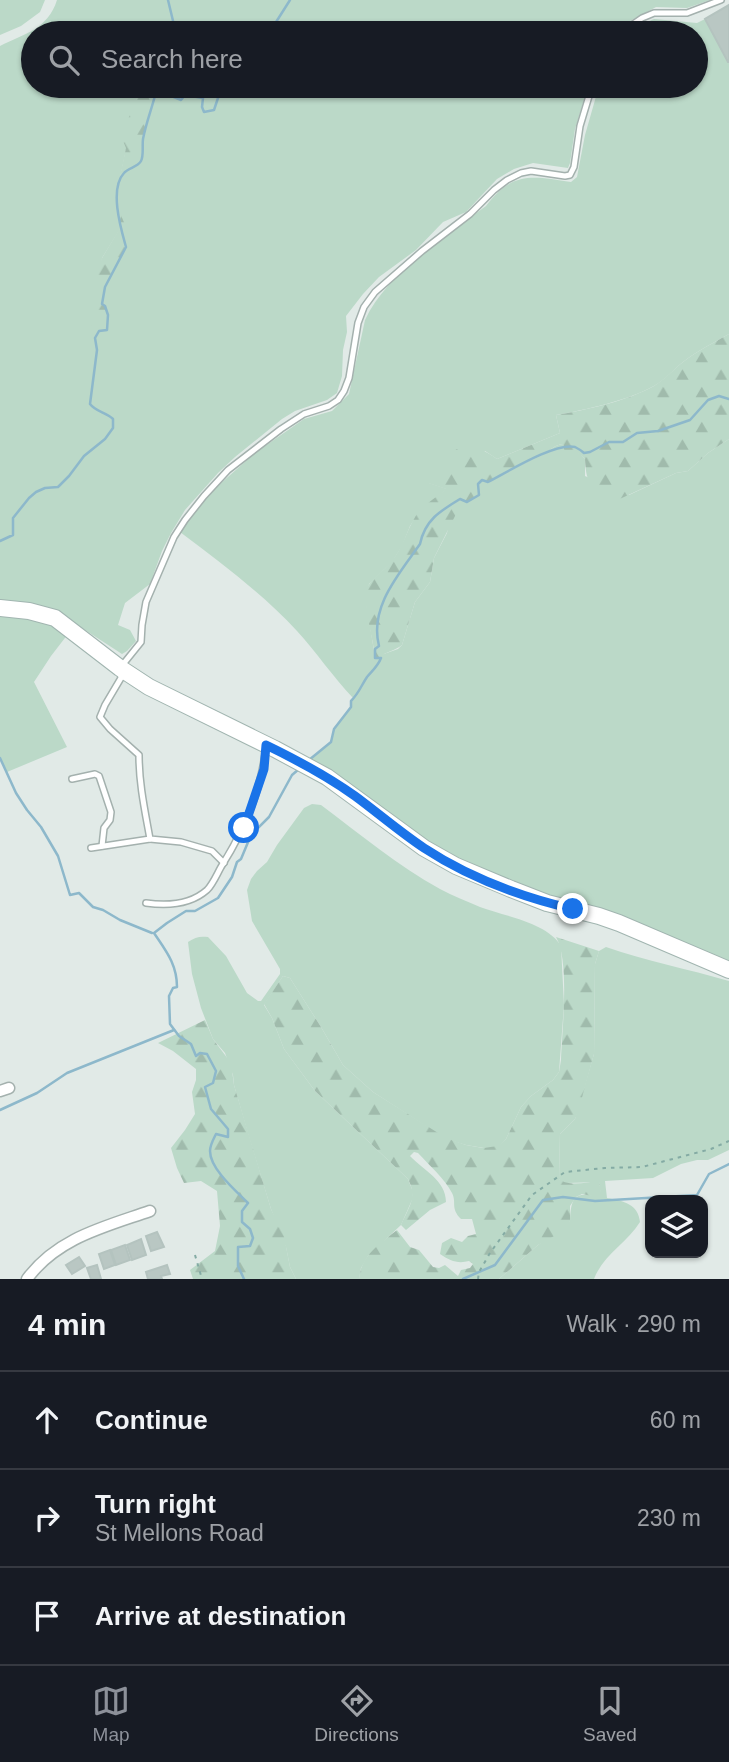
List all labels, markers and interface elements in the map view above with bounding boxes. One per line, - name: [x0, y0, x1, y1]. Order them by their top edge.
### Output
- search box: [21, 21, 708, 98]
- icon: search: [45, 41, 83, 79]
- text: Search here: [101, 44, 243, 74]
- route start: [228, 812, 259, 843]
- route end: [557, 893, 588, 924]
- map controls: [645, 1195, 708, 1258]
- button: layers: [645, 1195, 708, 1258]
- text: 4 min: [28, 1308, 106, 1341]
- text: Walk · 290 m: [566, 1311, 701, 1337]
- icon: ahead: [28, 1401, 66, 1439]
- text: Continue: [95, 1405, 208, 1435]
- text: 60 m: [650, 1407, 701, 1433]
- text: Turn right: [95, 1489, 216, 1519]
- icon: right: [28, 1499, 66, 1537]
- text: 230 m: [637, 1505, 701, 1531]
- text: St Mellons Road: [95, 1520, 264, 1546]
- icon: arrive: [28, 1597, 66, 1635]
- text: Arrive at destination: [95, 1601, 346, 1631]
- tab: Map: [92, 1682, 130, 1746]
- tab: Directions: [314, 1682, 399, 1746]
- tab: Saved: [583, 1682, 637, 1746]

